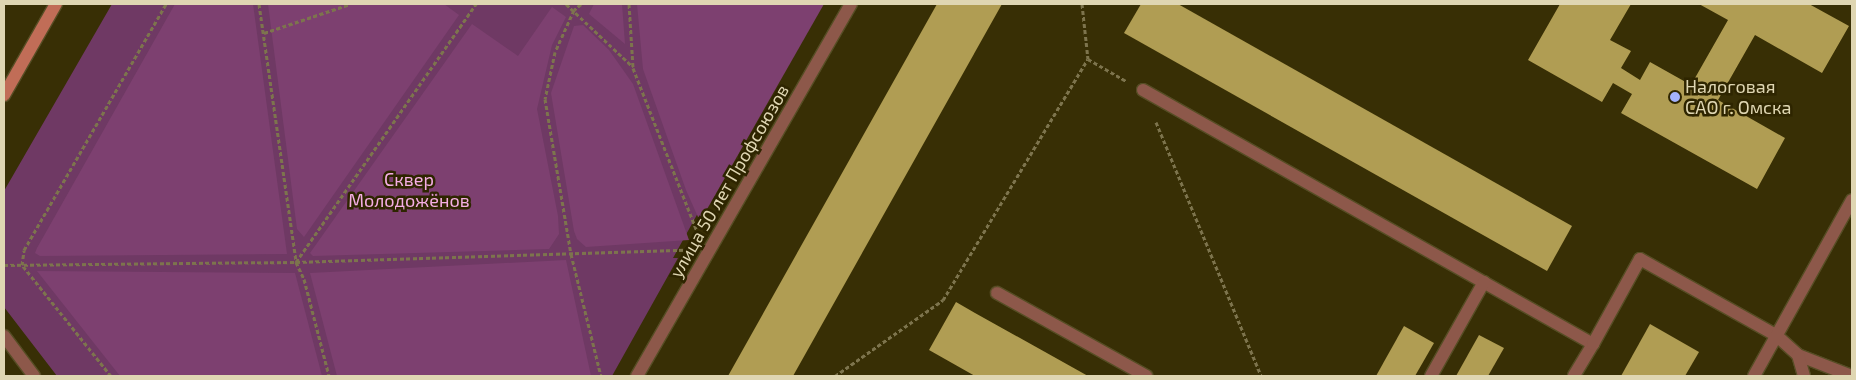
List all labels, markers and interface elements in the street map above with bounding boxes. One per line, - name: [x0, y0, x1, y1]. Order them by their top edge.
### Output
- place label: Налоговая САО г. Омска: [1685, 76, 1792, 118]
- street label: улица 50 лет Профсоюзов: [665, 81, 793, 281]
- marker: Налоговая САО г. Омска: [1669, 91, 1681, 103]
- park label: Сквер Молодожёнов: [348, 169, 470, 212]

